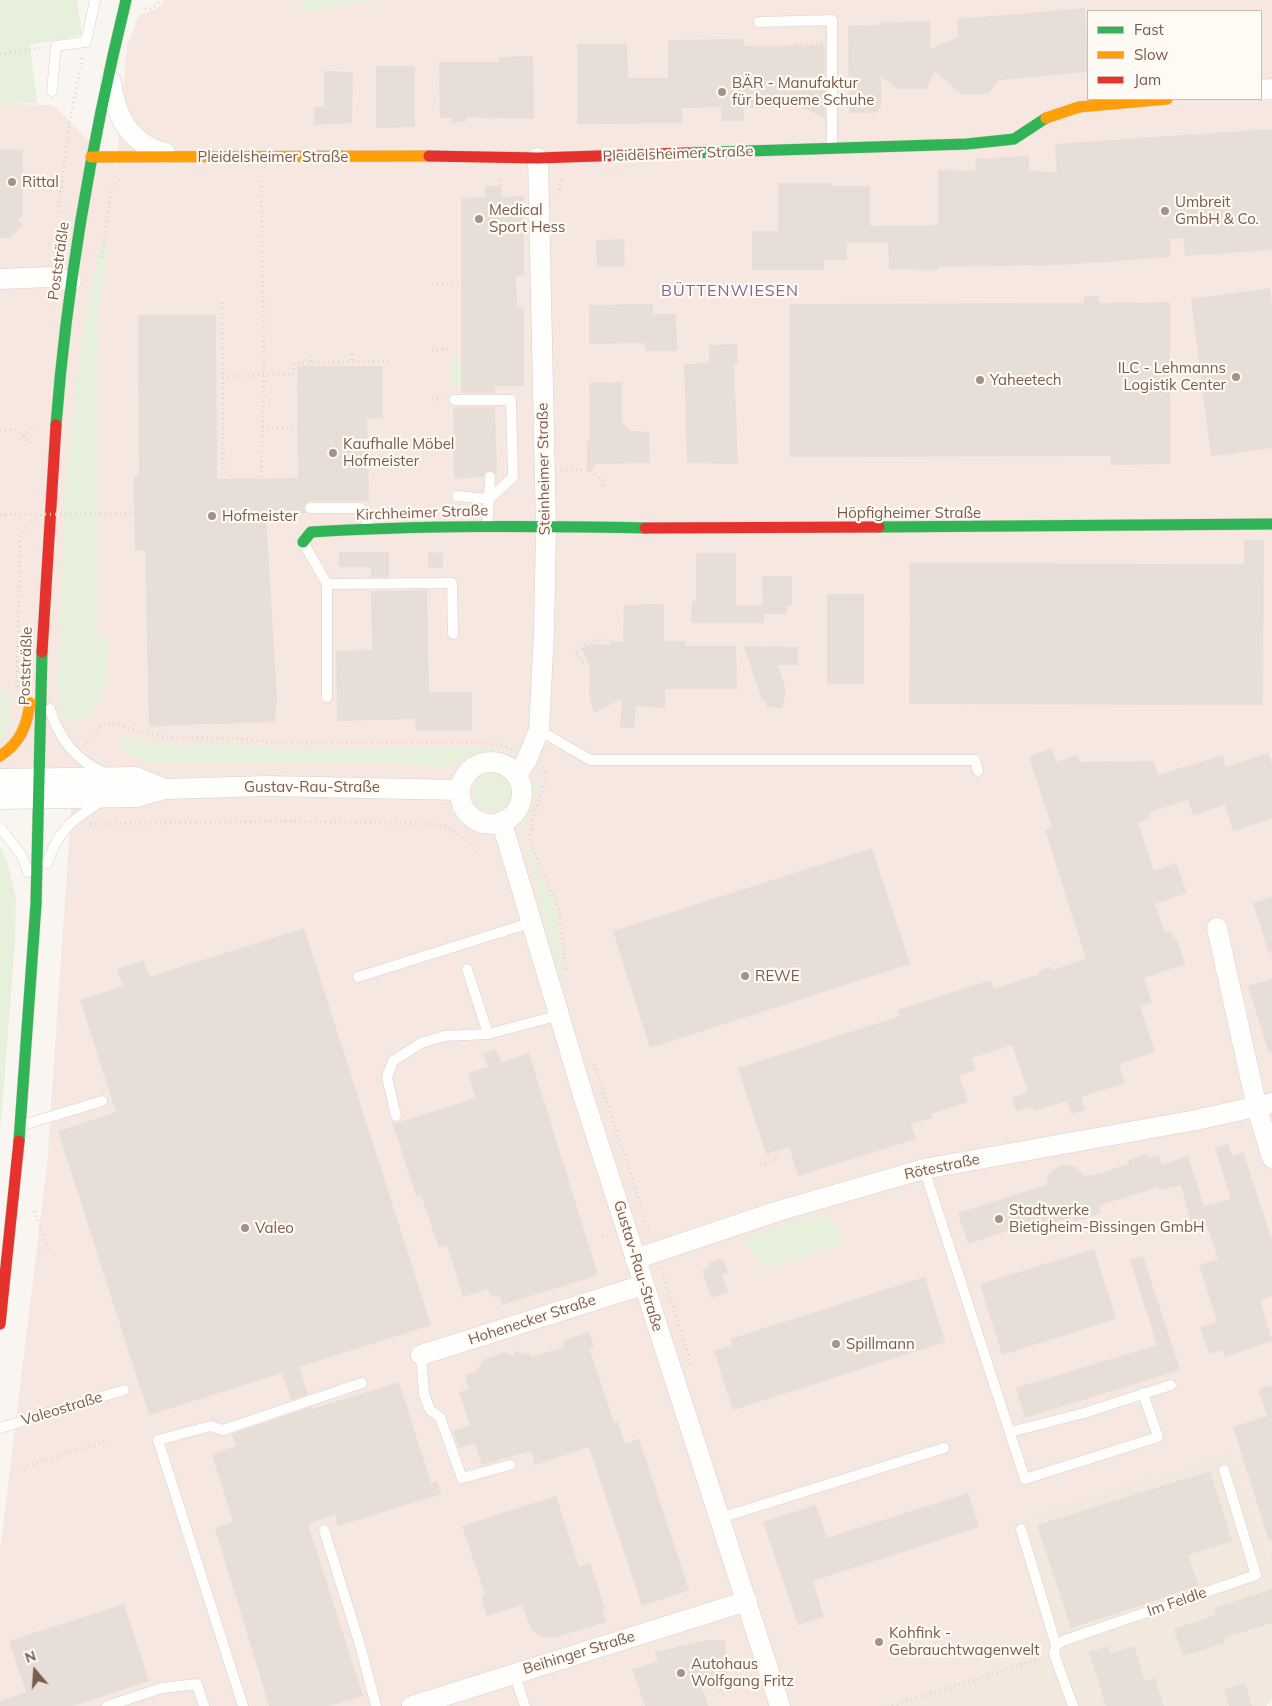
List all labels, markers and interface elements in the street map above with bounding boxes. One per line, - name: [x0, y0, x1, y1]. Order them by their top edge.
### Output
- legend: [1087, 10, 1262, 100]
- text: Fast: [1134, 20, 1164, 39]
- text: Slow: [1134, 45, 1168, 64]
- text: Jam: [1134, 70, 1161, 89]
- place label: BÄR - Manufaktur für bequeme Schuhe: [732, 74, 874, 109]
- marker: BÄR - Manufaktur für bequeme Schuhe: [716, 86, 728, 98]
- street label: Pleidelsheimer Straße: [602, 142, 754, 166]
- street label: Pleidelsheimer Straße: [197, 148, 349, 166]
- place label: Rittal: [22, 173, 59, 191]
- marker: Rittal: [6, 176, 18, 188]
- place label: Umbreit GmbH & Co.: [1175, 193, 1259, 228]
- place label: Medical Sport Hess: [489, 201, 565, 236]
- marker: Umbreit GmbH & Co.: [1159, 205, 1171, 217]
- marker: Medical Sport Hess: [473, 213, 485, 225]
- street label: Poststräßle: [45, 221, 73, 301]
- district label: BÜTTENWIESEN: [660, 281, 800, 301]
- place label: ILC - Lehmanns Logistik Center: [1118, 359, 1226, 394]
- place label: Yaheetech: [990, 371, 1062, 389]
- marker: ILC - Lehmanns Logistik Center: [1230, 371, 1242, 383]
- marker: Yaheetech: [974, 374, 986, 386]
- street label: Steinheimer Straße: [534, 402, 554, 536]
- place label: Kaufhalle Möbel Hofmeister: [343, 435, 454, 470]
- marker: Kaufhalle Möbel Hofmeister: [327, 447, 339, 459]
- street label: Kirchheimer Straße: [355, 502, 489, 524]
- street label: Höpfigheimer Straße: [837, 504, 981, 522]
- place label: Hofmeister: [222, 507, 298, 525]
- marker: Hofmeister: [206, 510, 218, 522]
- street label: Poststräßle: [16, 626, 36, 706]
- street label: Gustav-Rau-Straße: [244, 778, 380, 796]
- place label: REWE: [755, 967, 800, 985]
- marker: REWE: [739, 970, 751, 982]
- street label: Rötestraße: [903, 1150, 981, 1184]
- street label: Gustav-Rau-Straße: [610, 1198, 666, 1334]
- place label: Stadtwerke Bietigheim-Bissingen GmbH: [1009, 1201, 1204, 1236]
- marker: Stadtwerke Bietigheim-Bissingen GmbH: [993, 1213, 1005, 1225]
- place label: Valeo: [255, 1219, 294, 1237]
- marker: Valeo: [239, 1222, 251, 1234]
- street label: Hohenecker Straße: [466, 1291, 598, 1349]
- place label: Spillmann: [846, 1335, 915, 1353]
- marker: Spillmann: [830, 1338, 842, 1350]
- street label: Valeostraße: [19, 1388, 105, 1430]
- street label: Im Feldle: [1145, 1583, 1209, 1621]
- place label: Kohfink - Gebrauchtwagenwelt: [889, 1624, 1039, 1659]
- street label: Beihinger Straße: [521, 1627, 637, 1679]
- marker: Kohfink - Gebrauchtwagenwelt: [873, 1636, 885, 1648]
- north arrow: [10, 1646, 60, 1696]
- text: N: [23, 1647, 38, 1667]
- place label: Autohaus Wolfgang Fritz: [691, 1655, 794, 1690]
- marker: Autohaus Wolfgang Fritz: [675, 1667, 687, 1679]

